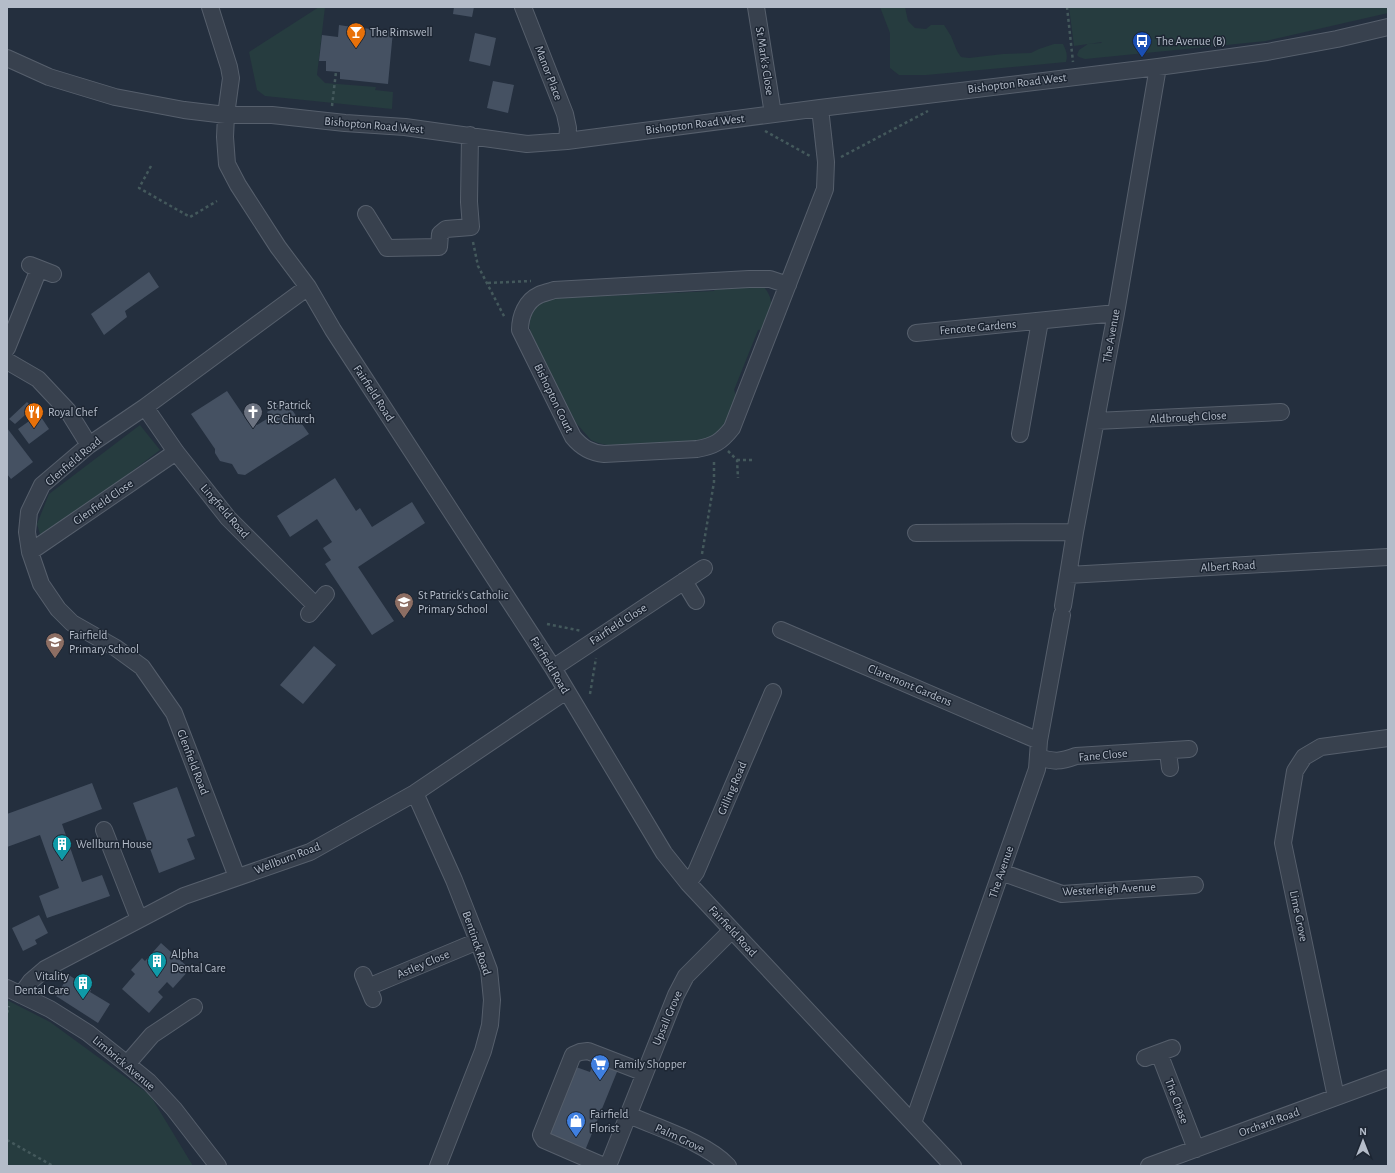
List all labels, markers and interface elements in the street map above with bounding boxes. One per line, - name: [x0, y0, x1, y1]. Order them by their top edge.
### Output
- bar icon: The Rimswell: [345, 21, 367, 49]
- place label: The Rimswell: [370, 26, 433, 38]
- street label: St Mark's Close: [754, 26, 776, 96]
- bus stop icon: The Avenue (B): [1131, 30, 1153, 58]
- place label: The Avenue (B): [1156, 35, 1226, 47]
- street label: Manor Place: [533, 44, 565, 102]
- street label: Bishopton Road West: [967, 71, 1067, 95]
- street label: Bishopton Road West: [645, 112, 745, 136]
- street label: Bishopton Road West: [324, 115, 424, 135]
- street label: The Avenue: [1100, 308, 1122, 364]
- street label: Fencote Gardens: [939, 318, 1017, 336]
- street label: Bishopton Court: [532, 362, 576, 435]
- street label: Fairfield Road: [351, 363, 397, 423]
- place label: St Patrick RC Church: [267, 399, 315, 425]
- restaurant icon: Royal Chef: [23, 401, 45, 429]
- church icon: St Patrick RC Church: [242, 401, 264, 429]
- place label: Royal Chef: [48, 406, 98, 419]
- street label: Aldbrough Close: [1149, 409, 1227, 425]
- street label: Glenfield Road: [43, 434, 103, 488]
- street label: Glenfield Close: [71, 477, 135, 527]
- street label: Lingfield Road: [198, 482, 252, 540]
- street label: Albert Road: [1200, 559, 1256, 573]
- place label: St Patrick's Catholic Primary School: [418, 589, 509, 616]
- school or university icon: St Patrick's Catholic Primary School: [393, 591, 415, 619]
- street label: Fairfield Close: [587, 601, 649, 647]
- place label: Fairfield Primary School: [69, 629, 139, 656]
- school or university icon: Fairfield Primary School: [44, 631, 66, 659]
- street label: Fairfield Road: [528, 634, 572, 696]
- street label: Claremont Gardens: [866, 662, 954, 708]
- street label: Glenfield Road: [175, 728, 211, 796]
- street label: Fane Close: [1078, 747, 1128, 763]
- street label: Gilling Road: [715, 760, 749, 816]
- building icon: Wellburn House: [51, 833, 73, 861]
- place label: Wellburn House: [76, 838, 152, 850]
- street label: Wellburn Road: [252, 840, 322, 876]
- street label: The Avenue: [986, 844, 1016, 900]
- street label: Westerleigh Avenue: [1062, 881, 1156, 897]
- street label: Lime Grove: [1288, 889, 1310, 943]
- street label: Fairfield Road: [707, 903, 759, 959]
- street label: Bentinck Road: [460, 909, 494, 977]
- place label: Alpha Dental Care: [171, 948, 226, 974]
- street label: Astley Close: [395, 948, 451, 981]
- building icon: Alpha Dental Care: [146, 950, 168, 978]
- place label: Vitality Dental Care: [14, 970, 69, 996]
- building icon: Vitality Dental Care: [72, 972, 94, 1000]
- street label: Upsall Grove: [650, 989, 684, 1047]
- street label: Limbrick Avenue: [91, 1034, 157, 1092]
- supermarket icon: Family Shopper: [589, 1053, 611, 1081]
- place label: Family Shopper: [614, 1058, 686, 1071]
- street label: The Chase: [1163, 1077, 1191, 1125]
- street label: Orchard Road: [1237, 1105, 1301, 1139]
- place label: Fairfield Florist: [590, 1108, 629, 1134]
- shop icon: Fairfield Florist: [565, 1110, 587, 1138]
- street label: Palm Grove: [653, 1121, 707, 1155]
- north arrow: [1343, 1121, 1383, 1161]
- text: N: [1359, 1126, 1367, 1137]

